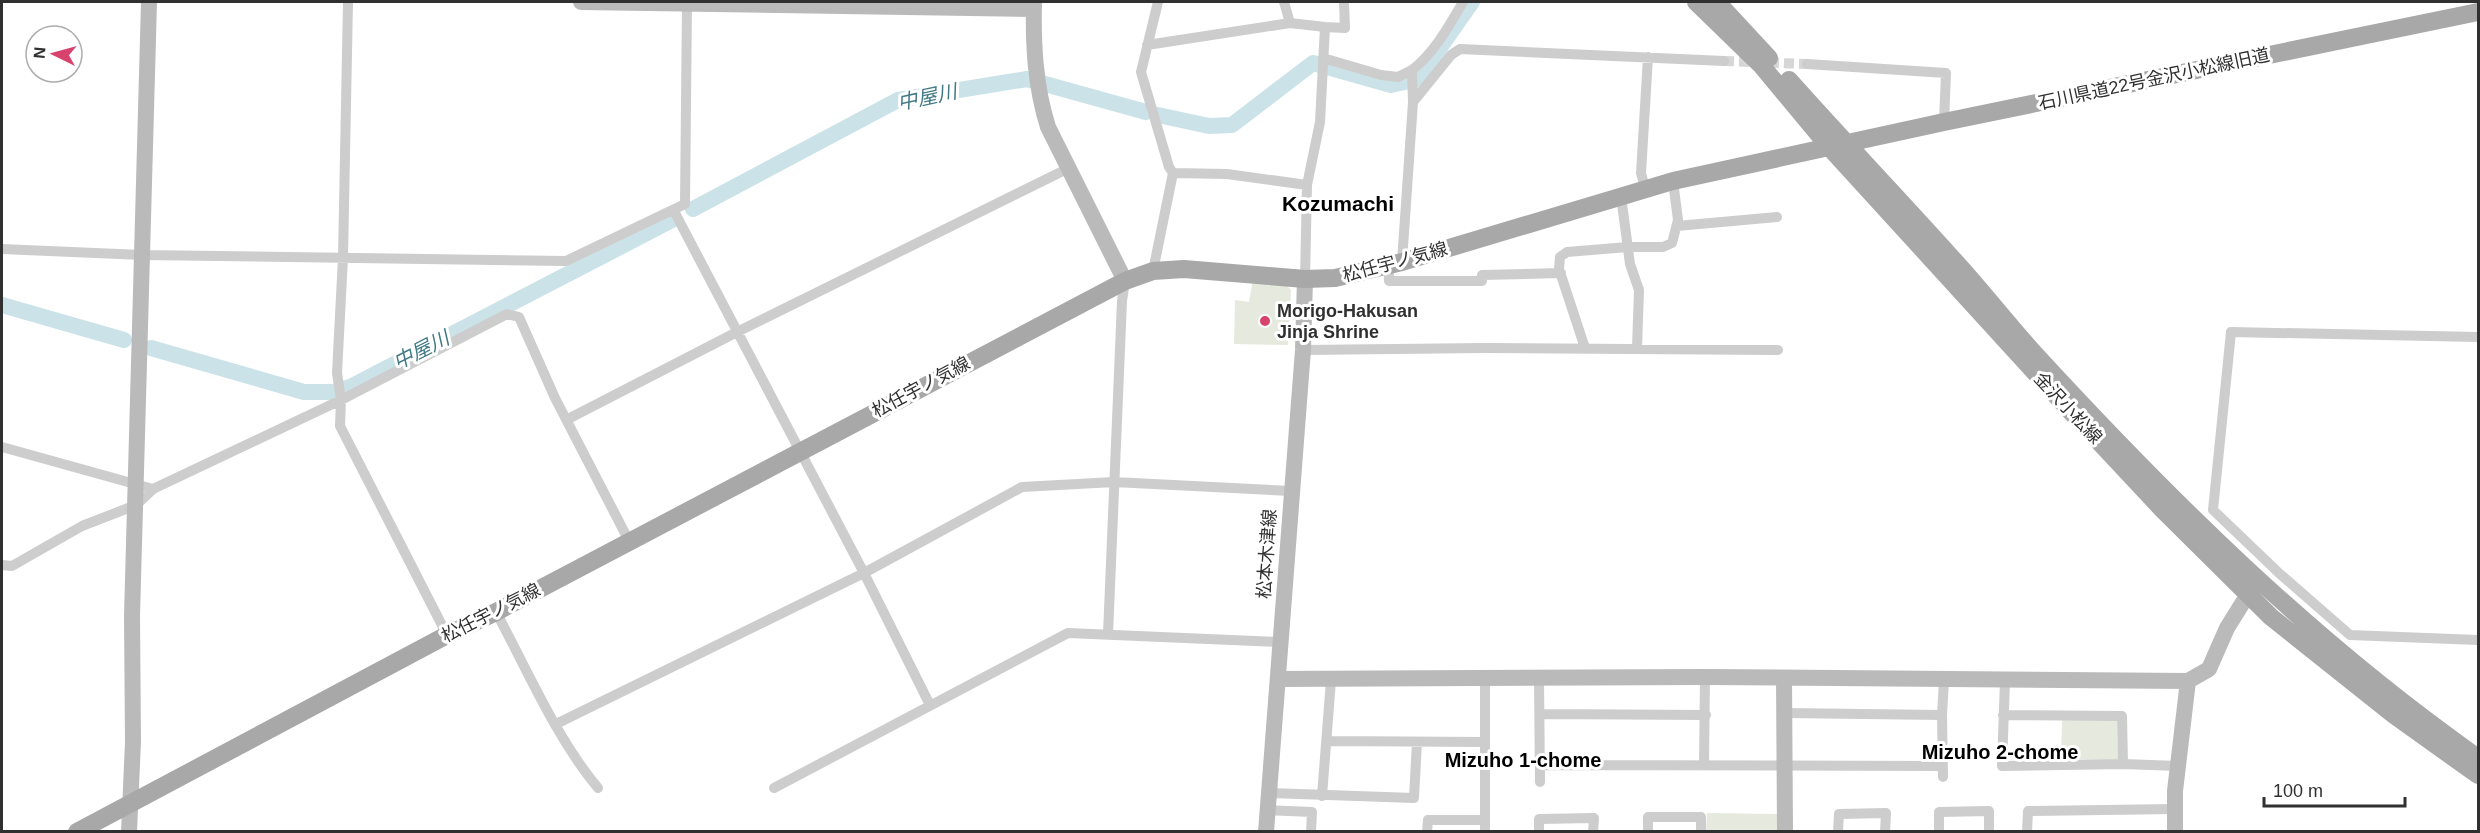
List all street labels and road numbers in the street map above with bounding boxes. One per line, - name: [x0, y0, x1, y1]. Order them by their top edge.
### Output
- street label: 石川県道22号金沢小松線旧道: [2036, 45, 2272, 113]
- street label: 松任宇ノ気線: [1340, 238, 1450, 286]
- street label: 松任宇ノ気線: [869, 353, 973, 421]
- street label: 金沢小松線: [2030, 368, 2106, 448]
- street label: 松本木津線: [1254, 508, 1280, 600]
- street label: 松任宇ノ気線: [438, 580, 544, 646]

